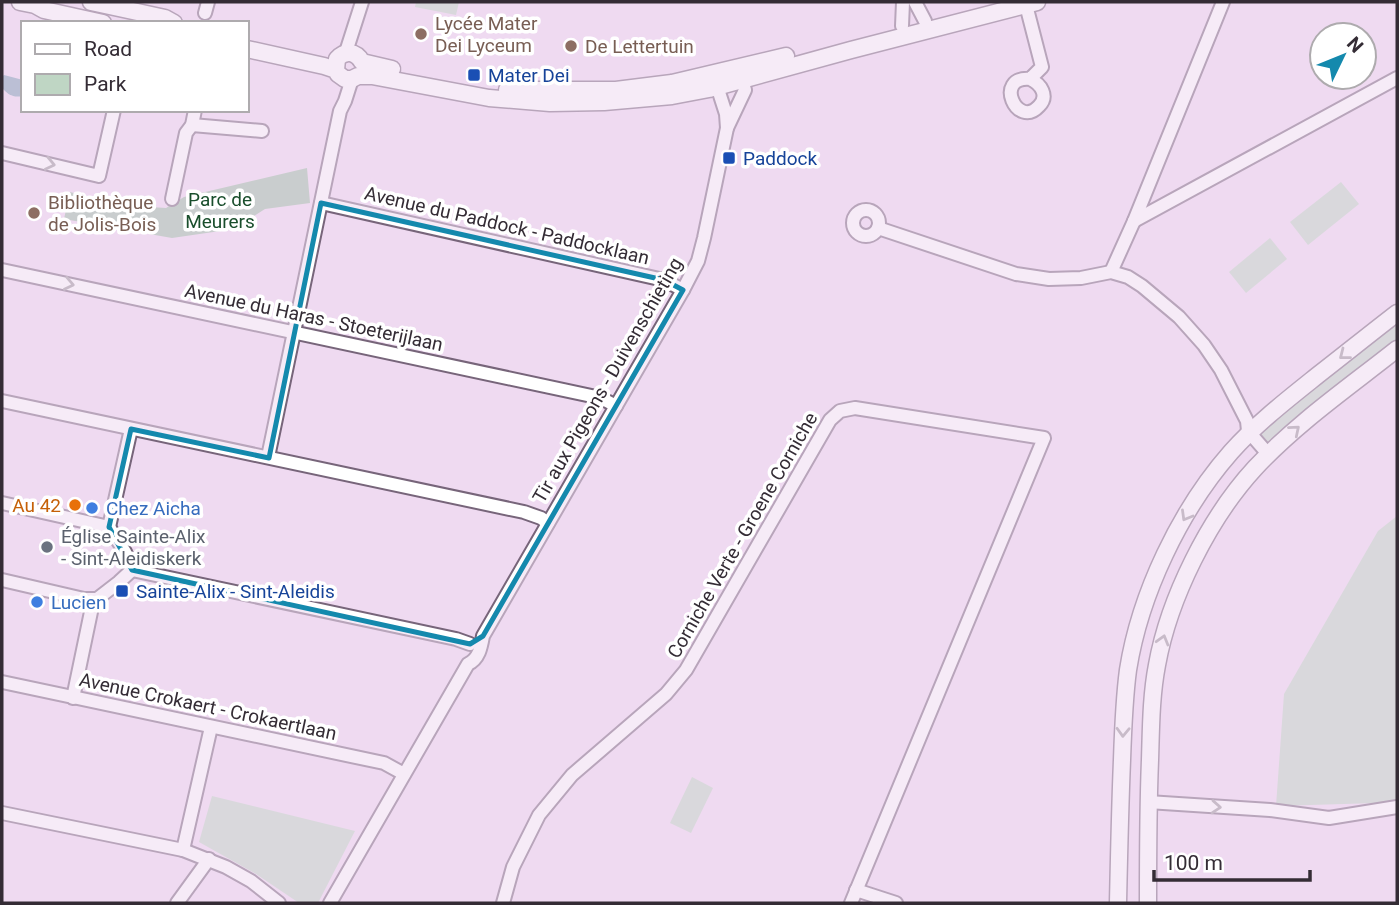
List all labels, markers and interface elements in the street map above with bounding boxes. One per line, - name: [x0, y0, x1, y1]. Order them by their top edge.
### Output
- place label: Lycée Mater Dei Lyceum: [435, 12, 538, 57]
- legend: [21, 21, 248, 112]
- north arrow: [1308, 21, 1378, 91]
- marker: Lycée Mater Dei Lyceum: [413, 26, 429, 42]
- text: N: [1342, 32, 1368, 57]
- place label: De Lettertuin: [585, 35, 694, 58]
- text: Road: [84, 37, 132, 61]
- marker: De Lettertuin: [563, 38, 579, 54]
- place label: Mater Dei: [488, 64, 570, 87]
- marker: Mater Dei: [466, 67, 482, 83]
- text: Park: [84, 72, 127, 96]
- place label: Paddock: [743, 147, 817, 170]
- marker: Paddock: [721, 150, 737, 166]
- one-way arrow: [44, 156, 56, 170]
- street label: Avenue du Paddock - Paddocklaan: [362, 182, 651, 269]
- park label: Parc de Meurers: [185, 188, 255, 233]
- place label: Bibliothèque de Jolis-Bois: [48, 191, 156, 236]
- marker: Bibliothèque de Jolis-Bois: [26, 205, 42, 221]
- street label: Tir aux Pigeons - Duivenschieting: [528, 254, 687, 507]
- one-way arrow: [63, 275, 75, 290]
- street label: Avenue du Haras - Stoeterijlaan: [183, 279, 445, 356]
- one-way arrow: [1339, 346, 1351, 359]
- street label: Corniche Verte - Groene Corniche: [662, 408, 822, 662]
- one-way arrow: [1287, 426, 1300, 438]
- place label: Au 42: [12, 494, 61, 517]
- marker: Au 42: [67, 497, 83, 513]
- place label: Chez Aicha: [106, 497, 201, 520]
- marker: Chez Aicha: [84, 500, 100, 516]
- one-way arrow: [1181, 509, 1194, 522]
- place label: Église Sainte-Alix - Sint-Aleidiskerk: [61, 525, 206, 570]
- marker: Église Sainte-Alix - Sint-Aleidiskerk: [39, 539, 55, 555]
- place label: Sainte-Alix - Sint-Aleidis: [136, 580, 335, 603]
- marker: Sainte-Alix - Sint-Aleidis: [114, 583, 130, 599]
- place label: Lucien: [51, 591, 106, 614]
- marker: Lucien: [29, 594, 45, 610]
- one-way arrow: [1155, 634, 1170, 646]
- street label: Avenue Crokaert - Crokaertlaan: [77, 668, 339, 745]
- one-way arrow: [1115, 727, 1130, 738]
- one-way arrow: [1211, 799, 1222, 814]
- scale bar: [1154, 838, 1310, 882]
- text: 100 m: [1164, 851, 1223, 875]

